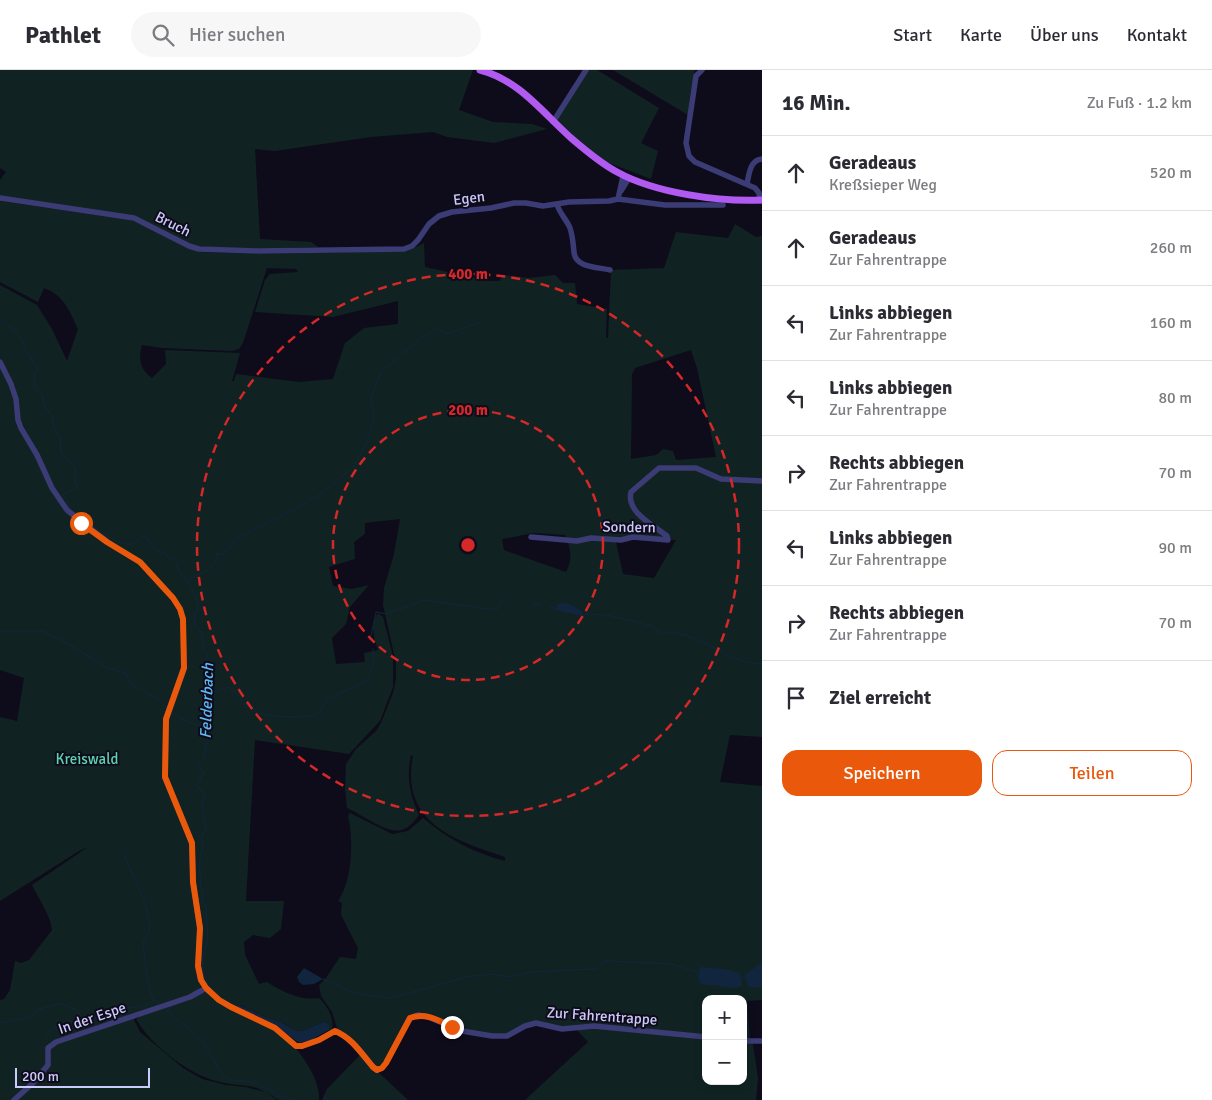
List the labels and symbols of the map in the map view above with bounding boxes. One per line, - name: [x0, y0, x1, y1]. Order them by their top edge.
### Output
- street label: Egen: [452, 187, 486, 209]
- street label: Bruch: [152, 207, 194, 241]
- text: 400 m: [448, 265, 488, 283]
- text: 200 m: [448, 401, 488, 419]
- route start: [70, 512, 93, 535]
- street label: Sondern: [602, 518, 656, 536]
- centre of rings: [459, 536, 477, 554]
- water label: Felderbach: [196, 662, 218, 739]
- park label: Kreiswald: [56, 750, 118, 768]
- street label: In der Espe: [56, 998, 128, 1038]
- street label: Zur Fahrentrappe: [546, 1003, 658, 1029]
- route end: [441, 1016, 464, 1039]
- scale bar: [15, 1065, 150, 1088]

